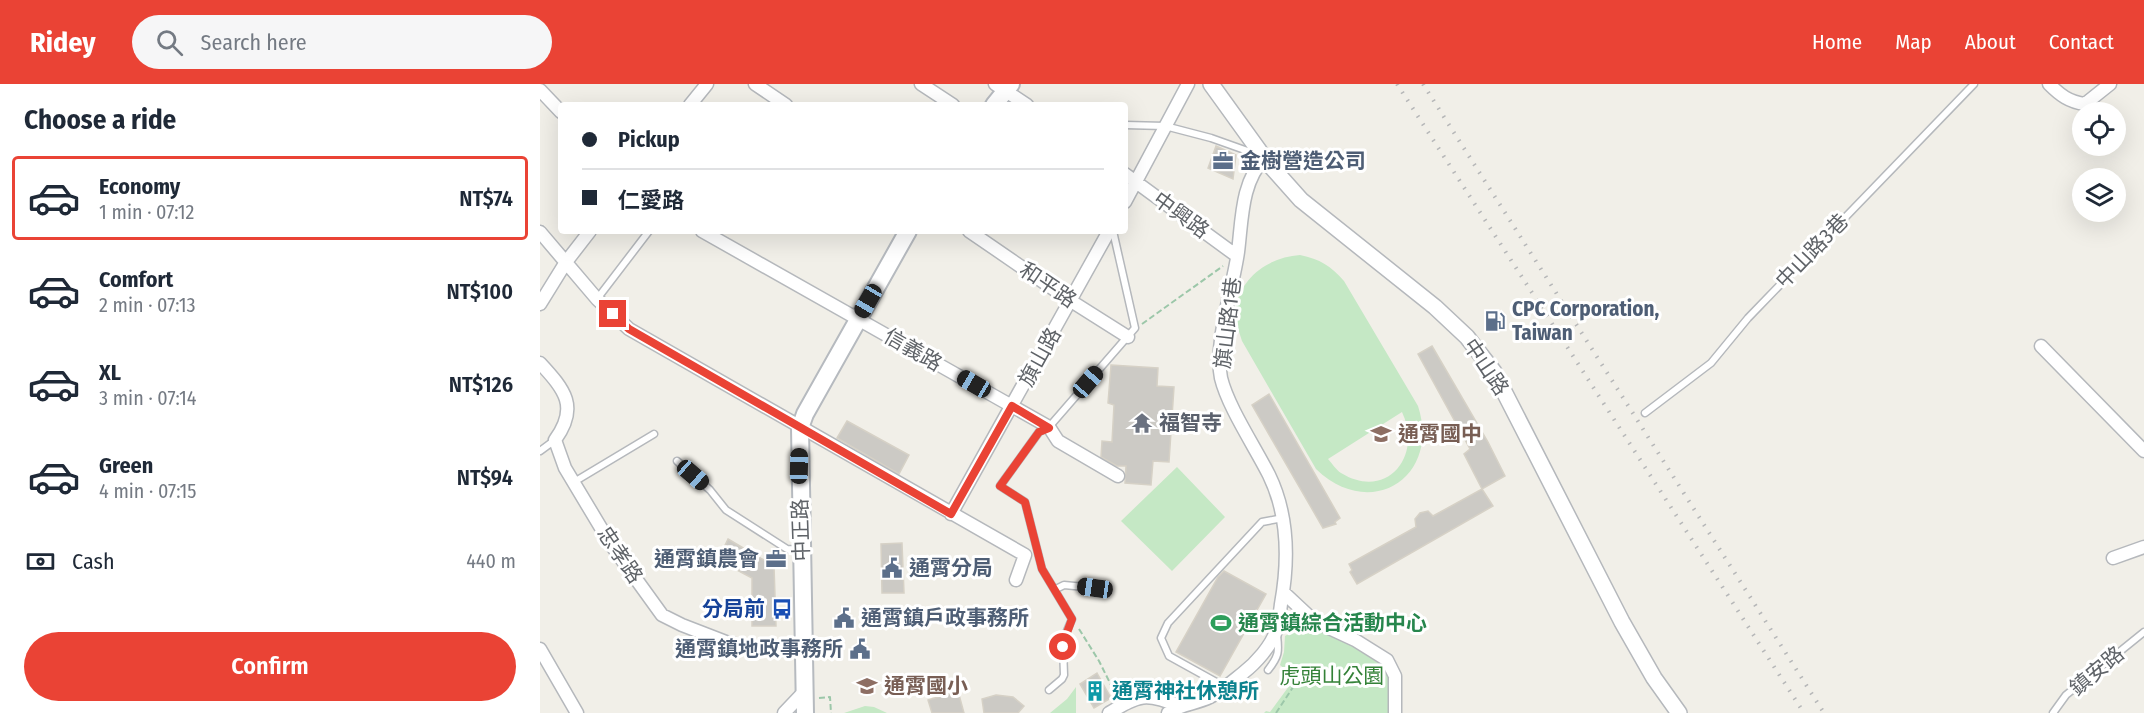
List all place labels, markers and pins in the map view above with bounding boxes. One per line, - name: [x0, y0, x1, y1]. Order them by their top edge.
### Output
- place label: 金樹營造公司: [1240, 148, 1366, 174]
- office icon: 金樹營造公司: [1211, 149, 1235, 173]
- place label: CPC Corporation, Taiwan: [1512, 296, 1659, 346]
- fuel station icon: CPC Corporation, Taiwan: [1483, 309, 1507, 333]
- place label: 福智寺: [1159, 410, 1222, 436]
- temple icon: 福智寺: [1130, 411, 1154, 435]
- place label: 通霄國中: [1398, 421, 1482, 447]
- school or university icon: 通霄國中: [1369, 422, 1393, 446]
- place label: 通霄鎮農會: [654, 546, 759, 572]
- office icon: 通霄鎮農會: [764, 547, 788, 571]
- place label: 通霄分局: [909, 555, 993, 581]
- public building icon: 通霄分局: [880, 556, 904, 580]
- place label: 分局前: [702, 596, 765, 622]
- bus stop icon: 分局前: [770, 597, 794, 621]
- place label: 通霄鎮戶政事務所: [861, 605, 1029, 631]
- public building icon: 通霄鎮戶政事務所: [832, 606, 856, 630]
- place label: 通霄鎮綜合活動中心: [1238, 610, 1427, 636]
- sports icon: 通霄鎮綜合活動中心: [1209, 611, 1233, 635]
- place label: 通霄鎮地政事務所: [675, 636, 843, 662]
- public building icon: 通霄鎮地政事務所: [848, 637, 872, 661]
- place label: 通霄國小: [884, 673, 968, 699]
- school or university icon: 通霄國小: [855, 674, 879, 698]
- place label: 通霄神社休憩所: [1112, 678, 1259, 704]
- building icon: 通霄神社休憩所: [1083, 679, 1107, 703]

